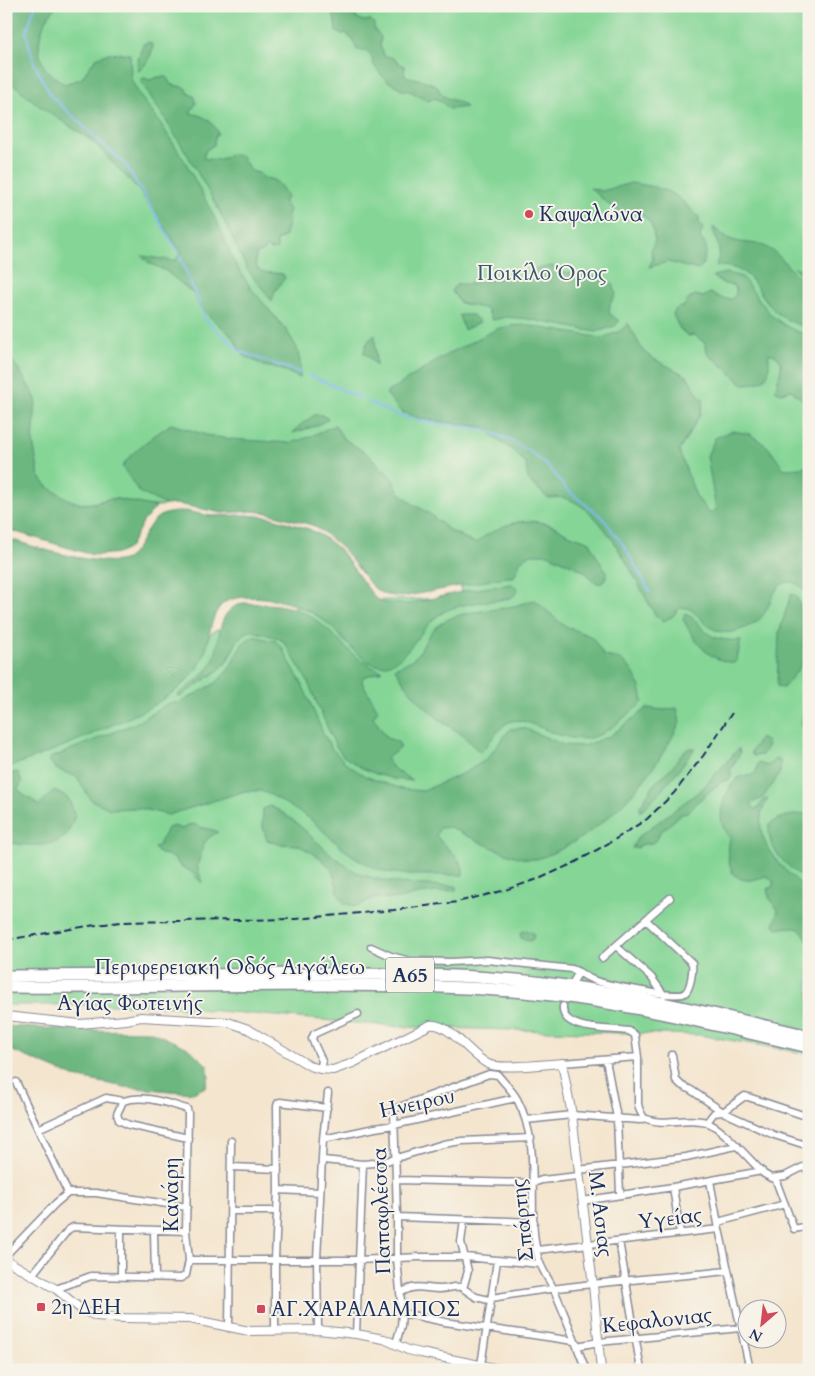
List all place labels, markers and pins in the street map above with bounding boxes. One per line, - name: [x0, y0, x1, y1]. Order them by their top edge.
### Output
- place label: Καψαλώνα: [539, 200, 643, 229]
- marker: Καψαλώνα: [523, 208, 535, 220]
- place label: 2η ΔΕΗ: [51, 1293, 121, 1322]
- place label: ΑΓ.ΧΑΡΑΛΑΜΠΟΣ: [271, 1295, 460, 1324]
- marker: 2η ΔΕΗ: [35, 1301, 47, 1313]
- marker: ΑΓ.ΧΑΡΑΛΑΜΠΟΣ: [255, 1303, 267, 1315]

